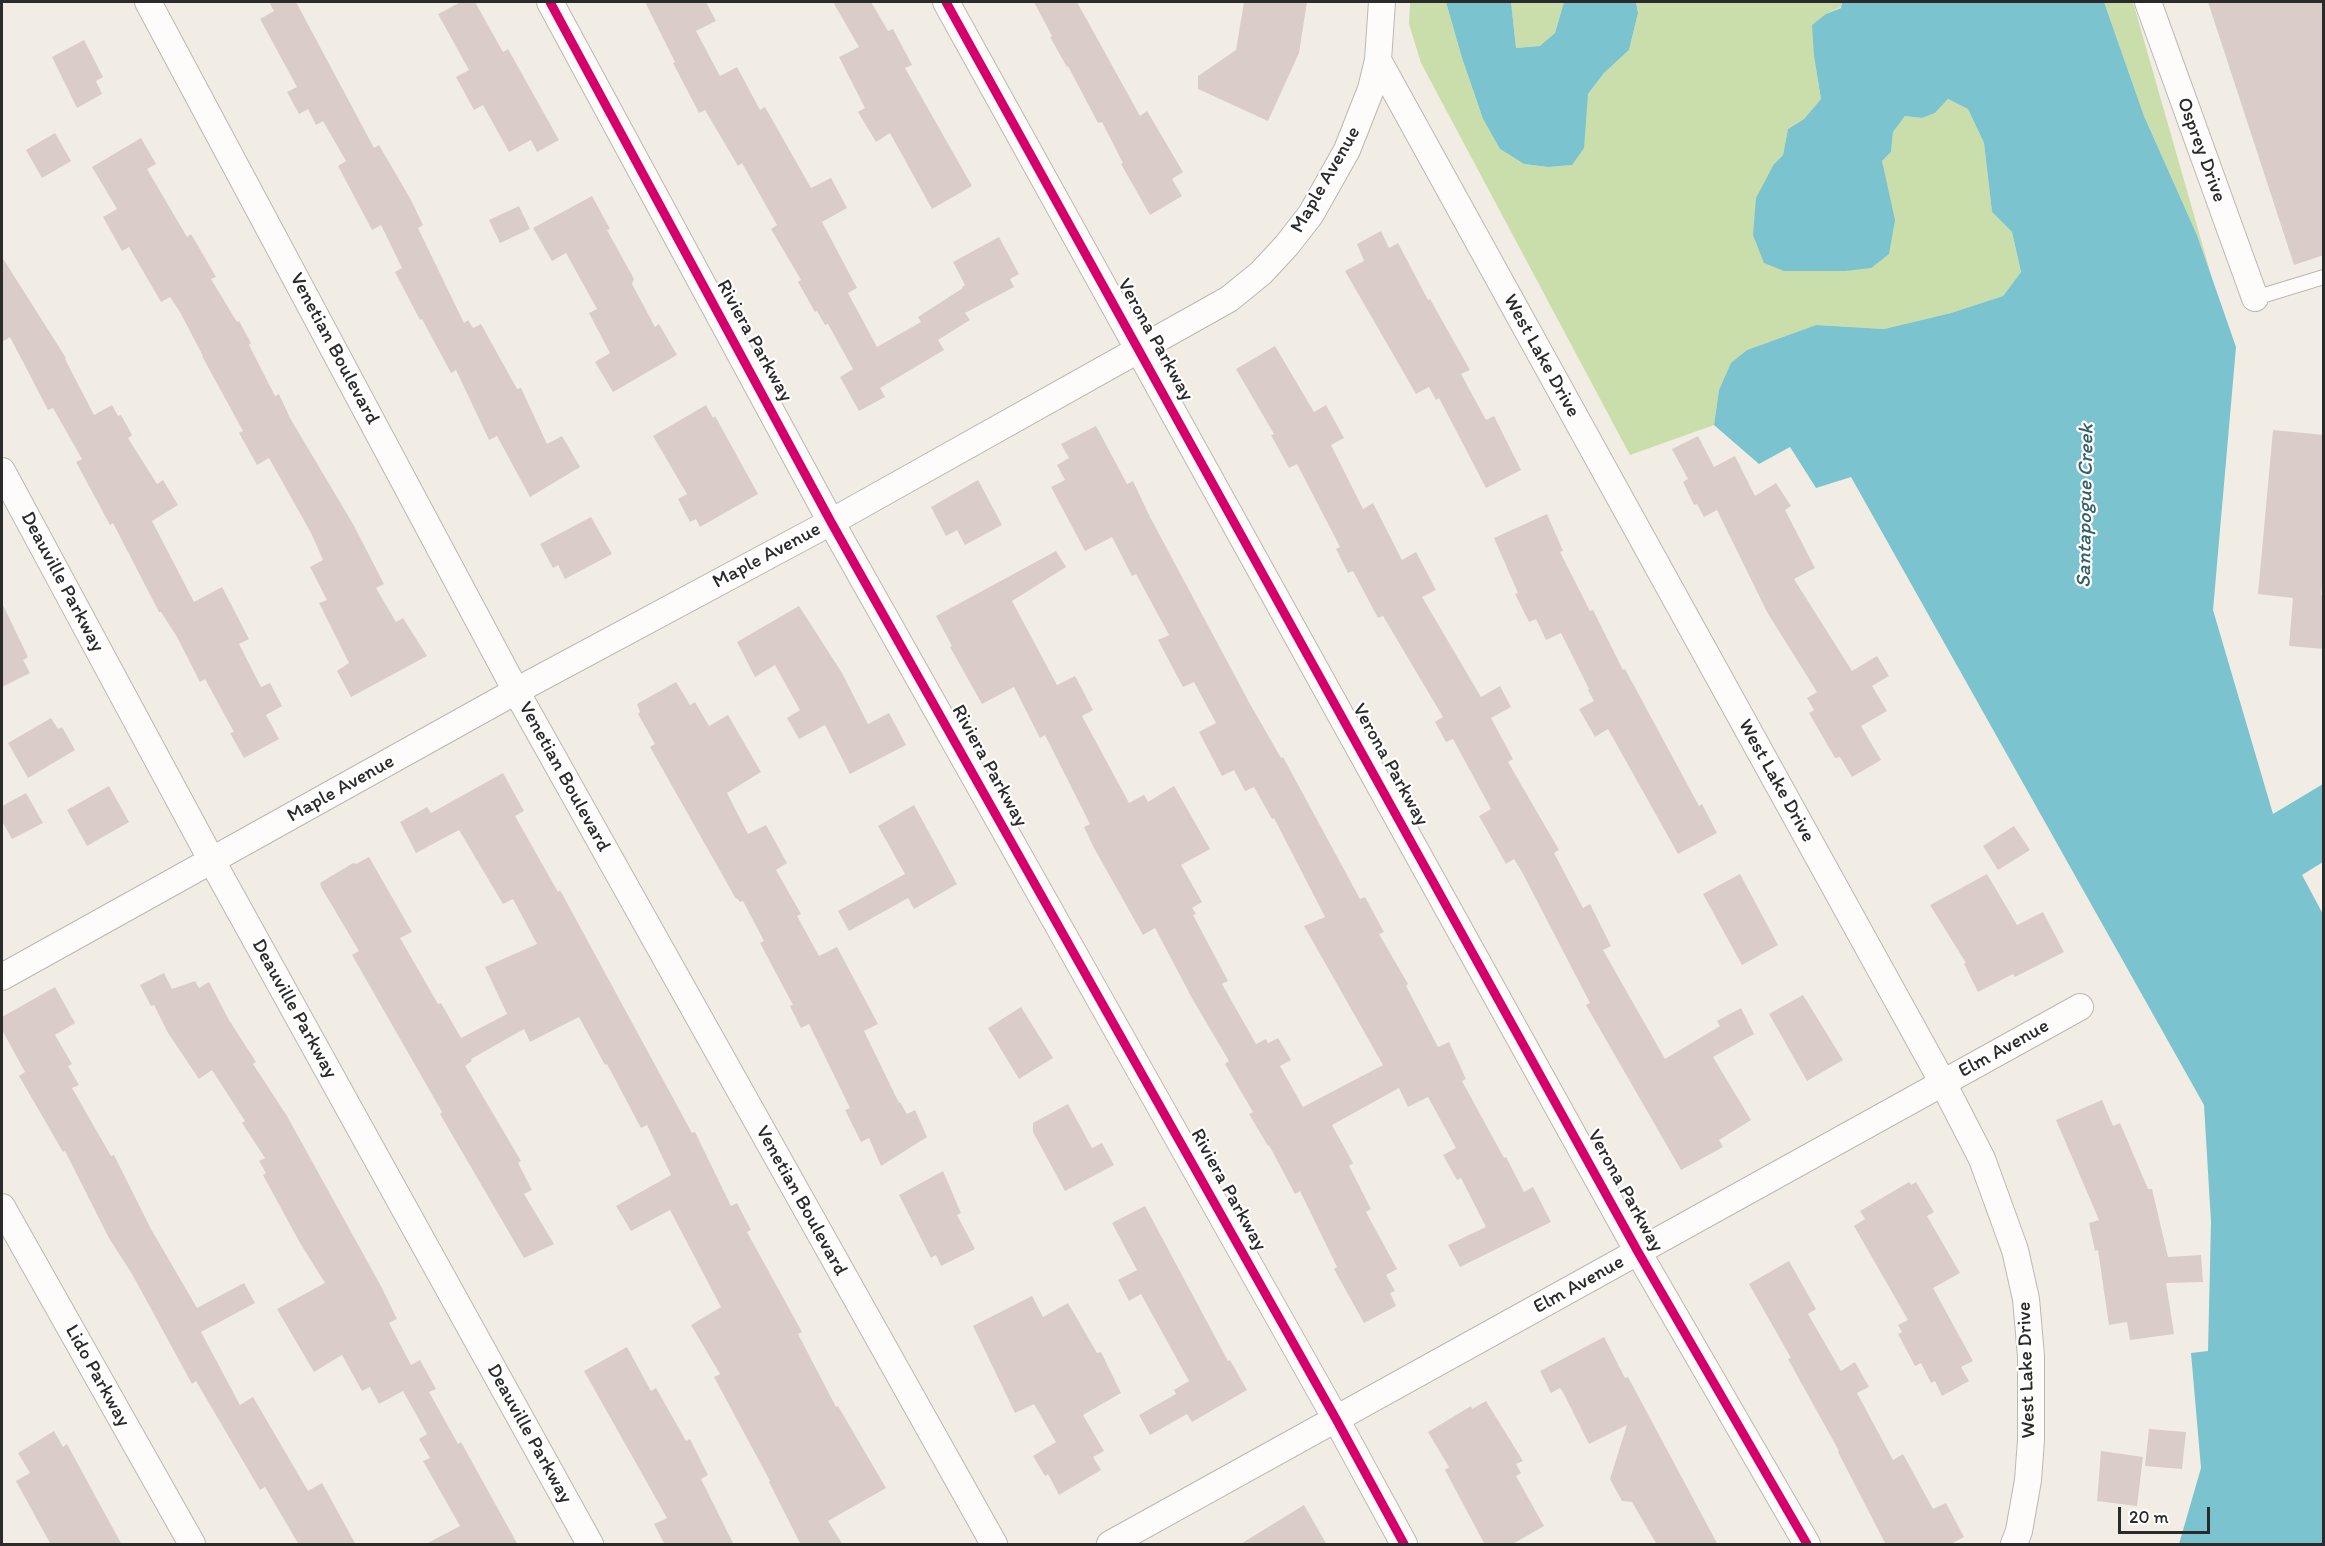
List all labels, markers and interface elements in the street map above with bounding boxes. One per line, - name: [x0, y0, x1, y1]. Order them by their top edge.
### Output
- street label: Osprey Drive: [2171, 94, 2231, 206]
- street label: Maple Avenue: [1286, 123, 1366, 237]
- street label: Venetian Boulevard: [284, 269, 384, 429]
- street label: Verona Parkway: [1111, 275, 1199, 405]
- street label: Riviera Parkway: [711, 276, 797, 406]
- street label: West Lake Drive: [1497, 290, 1585, 422]
- water label: Santapogue Creek: [2072, 424, 2100, 588]
- street label: Deauville Parkway: [15, 508, 109, 656]
- street label: Maple Avenue: [709, 517, 825, 595]
- street label: Venetian Boulevard: [513, 698, 615, 856]
- street label: Verona Parkway: [1346, 700, 1434, 830]
- street label: Riviera Parkway: [946, 701, 1032, 831]
- street label: West Lake Drive: [1732, 715, 1820, 847]
- street label: Maple Avenue: [283, 750, 399, 828]
- street label: Deauville Parkway: [246, 935, 342, 1083]
- street label: Elm Avenue: [1955, 1014, 2053, 1084]
- street label: Venetian Boulevard: [750, 1122, 852, 1280]
- street label: Riviera Parkway: [1185, 1125, 1271, 1255]
- street label: Verona Parkway: [1581, 1126, 1669, 1256]
- street label: Elm Avenue: [1530, 1250, 1628, 1320]
- street label: West Lake Drive: [2013, 1301, 2041, 1439]
- street label: Lido Parkway: [59, 1321, 135, 1431]
- street label: Deauville Parkway: [481, 1360, 577, 1508]
- scale bar: [2121, 1495, 2212, 1533]
- text: 20 m: [2129, 1506, 2169, 1528]

